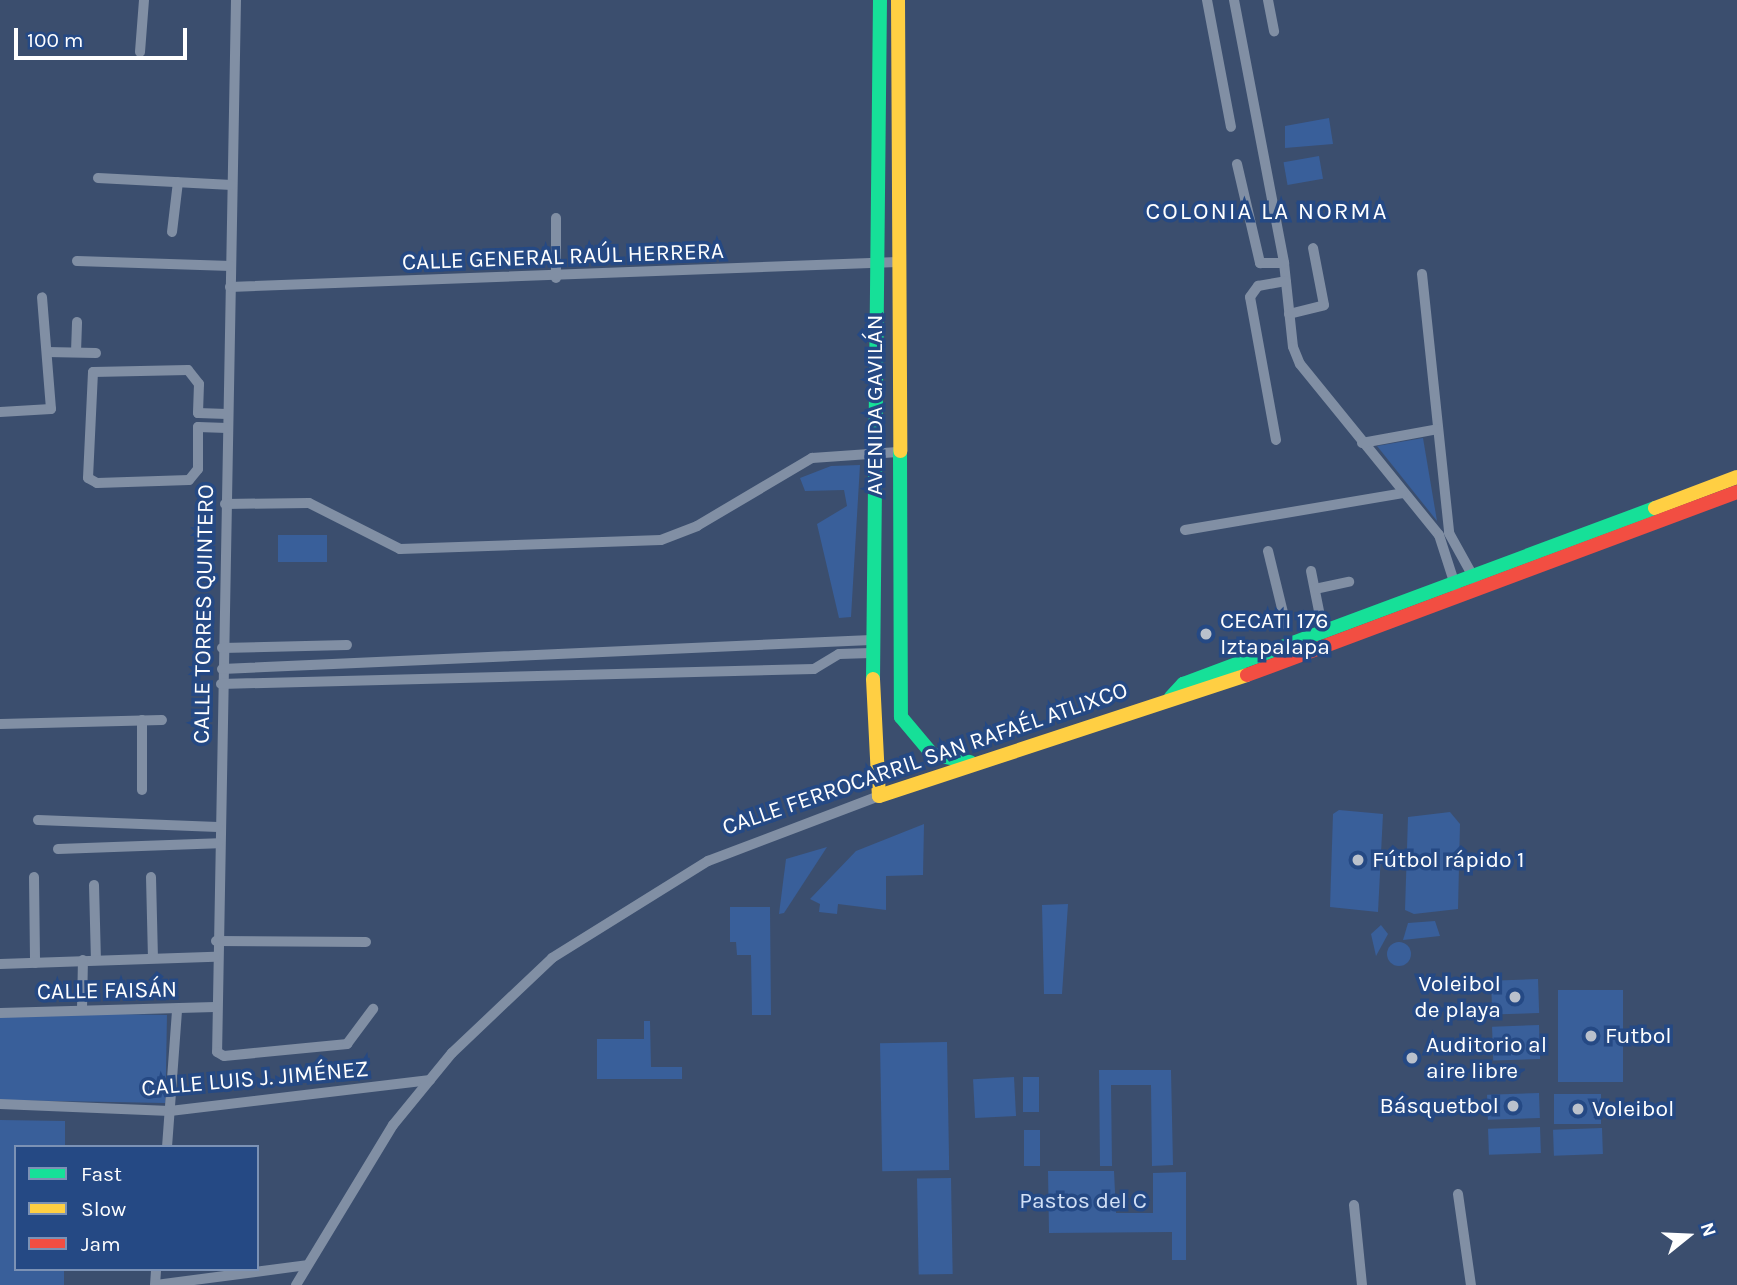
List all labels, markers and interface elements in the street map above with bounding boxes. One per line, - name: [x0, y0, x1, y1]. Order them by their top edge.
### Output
- scale bar: [18, 14, 191, 58]
- text: 100 m: [27, 28, 84, 52]
- district label: COLONIA LA NORMA: [1148, 198, 1386, 226]
- street label: CALLE GENERAL RAÚL HERRERA: [401, 238, 725, 276]
- street label: AVENIDA GAVILÁN: [861, 315, 889, 495]
- street label: CALLE TORRES QUINTERO: [188, 484, 220, 744]
- place label: CECATI 176 Iztapalapa: [1220, 607, 1330, 661]
- marker: CECATI 176 Iztapalapa: [1198, 626, 1214, 642]
- street label: CALLE FERROCARRIL SAN RAFAÉL ATLIXCO: [719, 676, 1131, 842]
- place label: Fútbol rápido 1: [1372, 846, 1525, 874]
- marker: Fútbol rápido 1: [1350, 852, 1366, 868]
- place label: Voleibol de playa: [1414, 970, 1501, 1024]
- street label: CALLE FAISÁN: [37, 976, 177, 1006]
- marker: Voleibol de playa: [1507, 989, 1523, 1005]
- place label: Futbol: [1605, 1022, 1672, 1050]
- marker: Futbol: [1583, 1028, 1599, 1044]
- place label: Auditorio al aire libre: [1426, 1031, 1547, 1085]
- marker: Auditorio al aire libre: [1404, 1050, 1420, 1066]
- street label: CALLE LUIS J. JIMÉNEZ: [140, 1055, 370, 1103]
- place label: Básquetbol: [1379, 1092, 1499, 1120]
- place label: Voleibol: [1592, 1095, 1675, 1123]
- marker: Básquetbol: [1505, 1098, 1521, 1114]
- marker: Voleibol: [1570, 1101, 1586, 1117]
- legend: [14, 1145, 259, 1271]
- text: Fast: [81, 1162, 122, 1186]
- park label: Pastos del C: [1019, 1187, 1147, 1215]
- text: Slow: [81, 1197, 126, 1221]
- north arrow: [1653, 1201, 1723, 1271]
- text: N: [1695, 1220, 1721, 1239]
- text: Jam: [81, 1232, 121, 1256]

